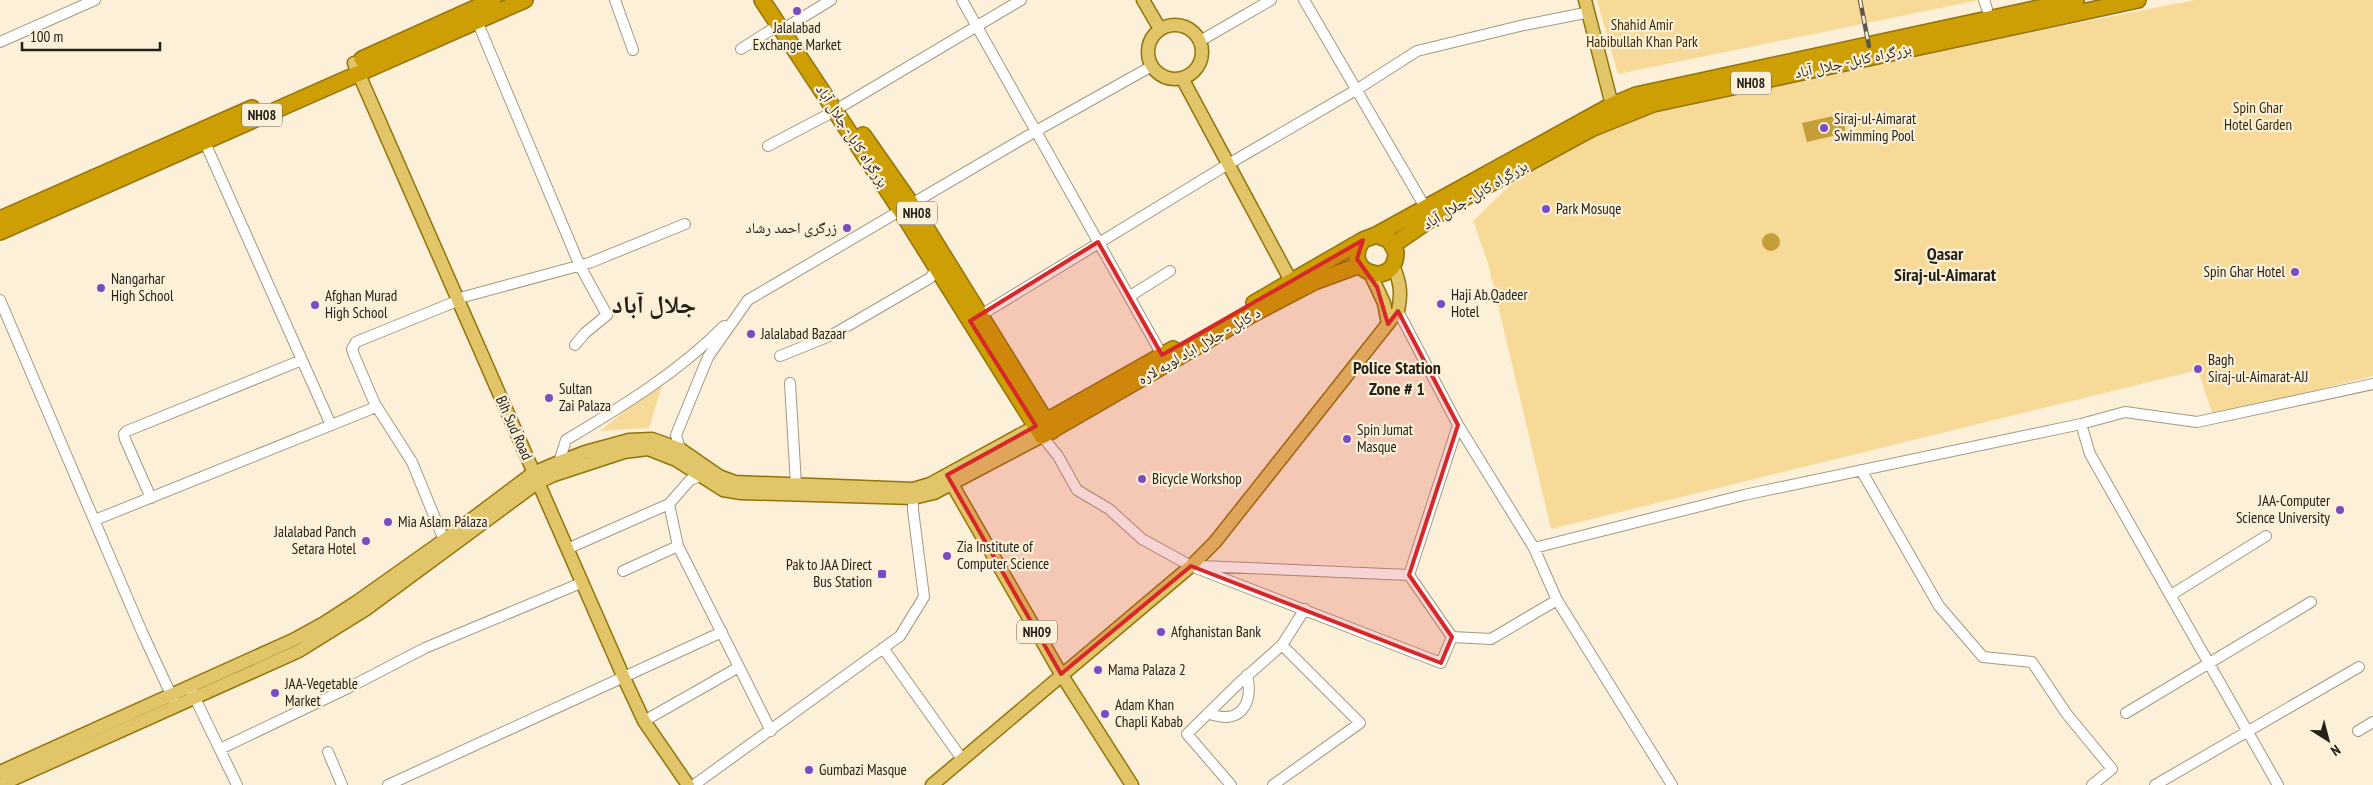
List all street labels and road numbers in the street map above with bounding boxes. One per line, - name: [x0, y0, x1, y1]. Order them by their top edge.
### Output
- street label: بزرگراه کابل- جلال آباد: [1793, 39, 1913, 83]
- road number: NH08: [1731, 72, 1771, 95]
- street label: بزرگراه کابل- جلال آباد: [811, 81, 893, 191]
- road number: NH08: [242, 104, 282, 126]
- street label: بزرگراه کابل- جلال آباد: [1419, 156, 1531, 234]
- road number: NH08: [897, 202, 937, 224]
- street label: د کابل - جلال اباد لویه لاره: [1134, 303, 1264, 389]
- street label: Bih Sud Road: [492, 393, 537, 463]
- road number: NH09: [1017, 620, 1057, 644]

